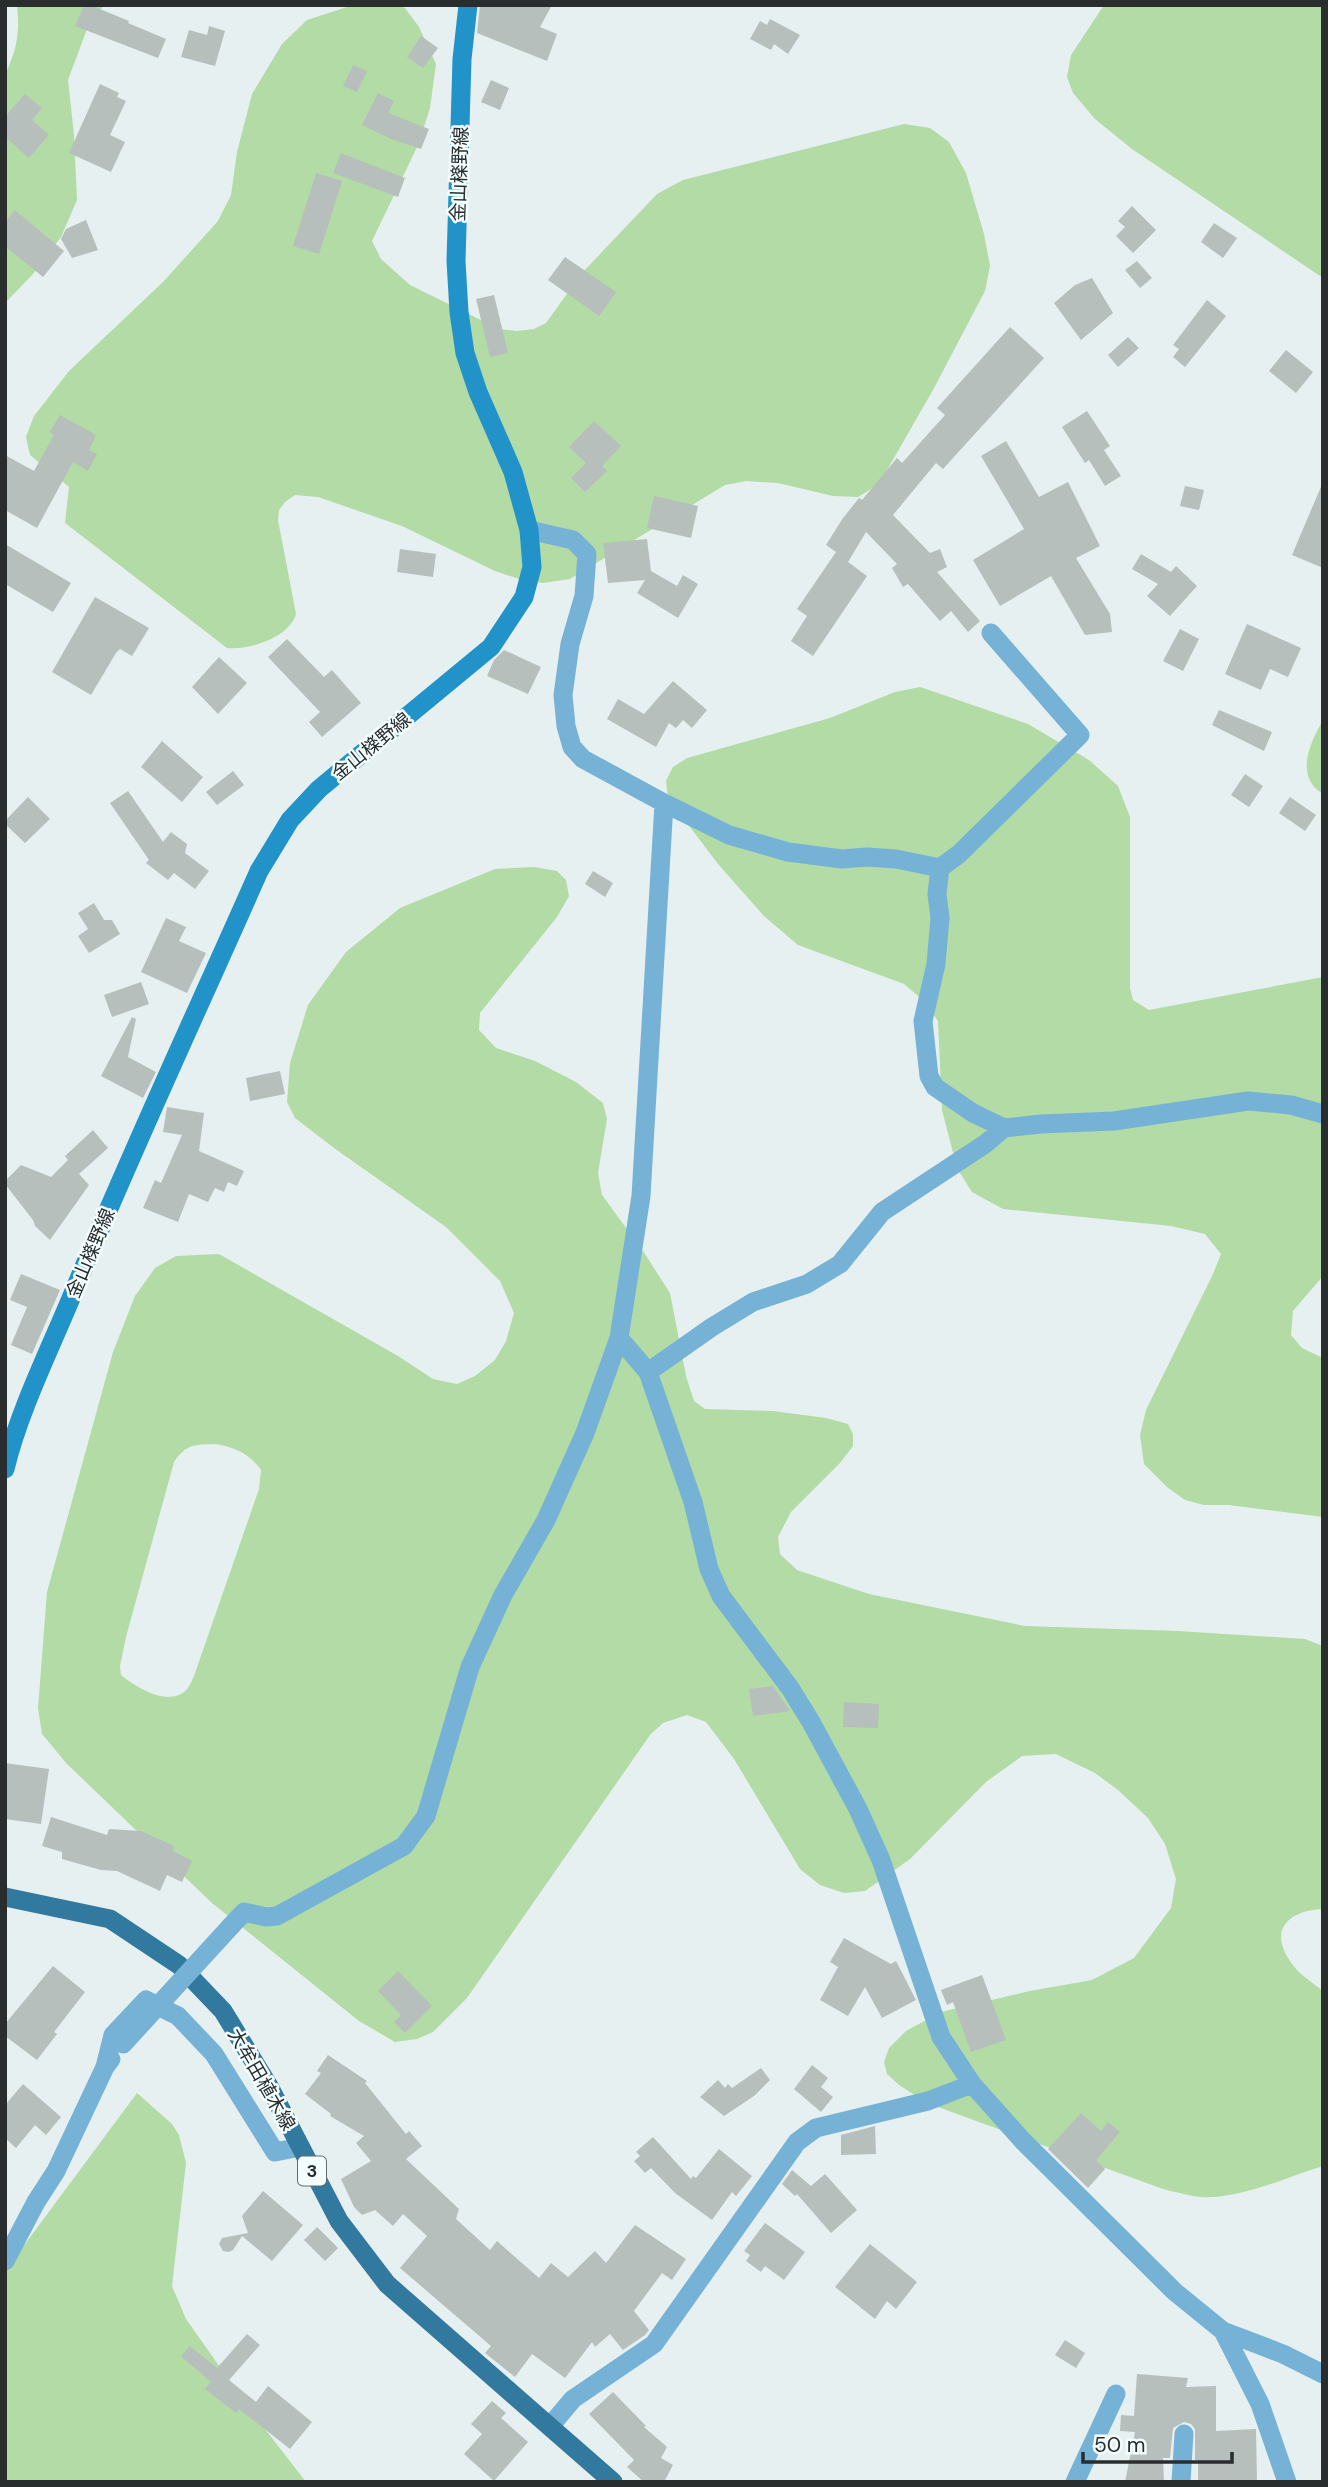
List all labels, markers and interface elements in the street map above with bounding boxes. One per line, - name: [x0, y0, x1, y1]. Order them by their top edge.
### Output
- street label: 金山檪野線: [445, 126, 474, 222]
- street label: 金山檪野線: [327, 707, 416, 786]
- street label: 金山檪野線: [60, 1205, 121, 1302]
- street label: 大牟田植木線: [222, 2024, 301, 2135]
- road number: 3: [298, 2157, 326, 2186]
- scale bar: [1083, 2420, 1232, 2464]
- text: 50 m: [1094, 2431, 1145, 2459]

